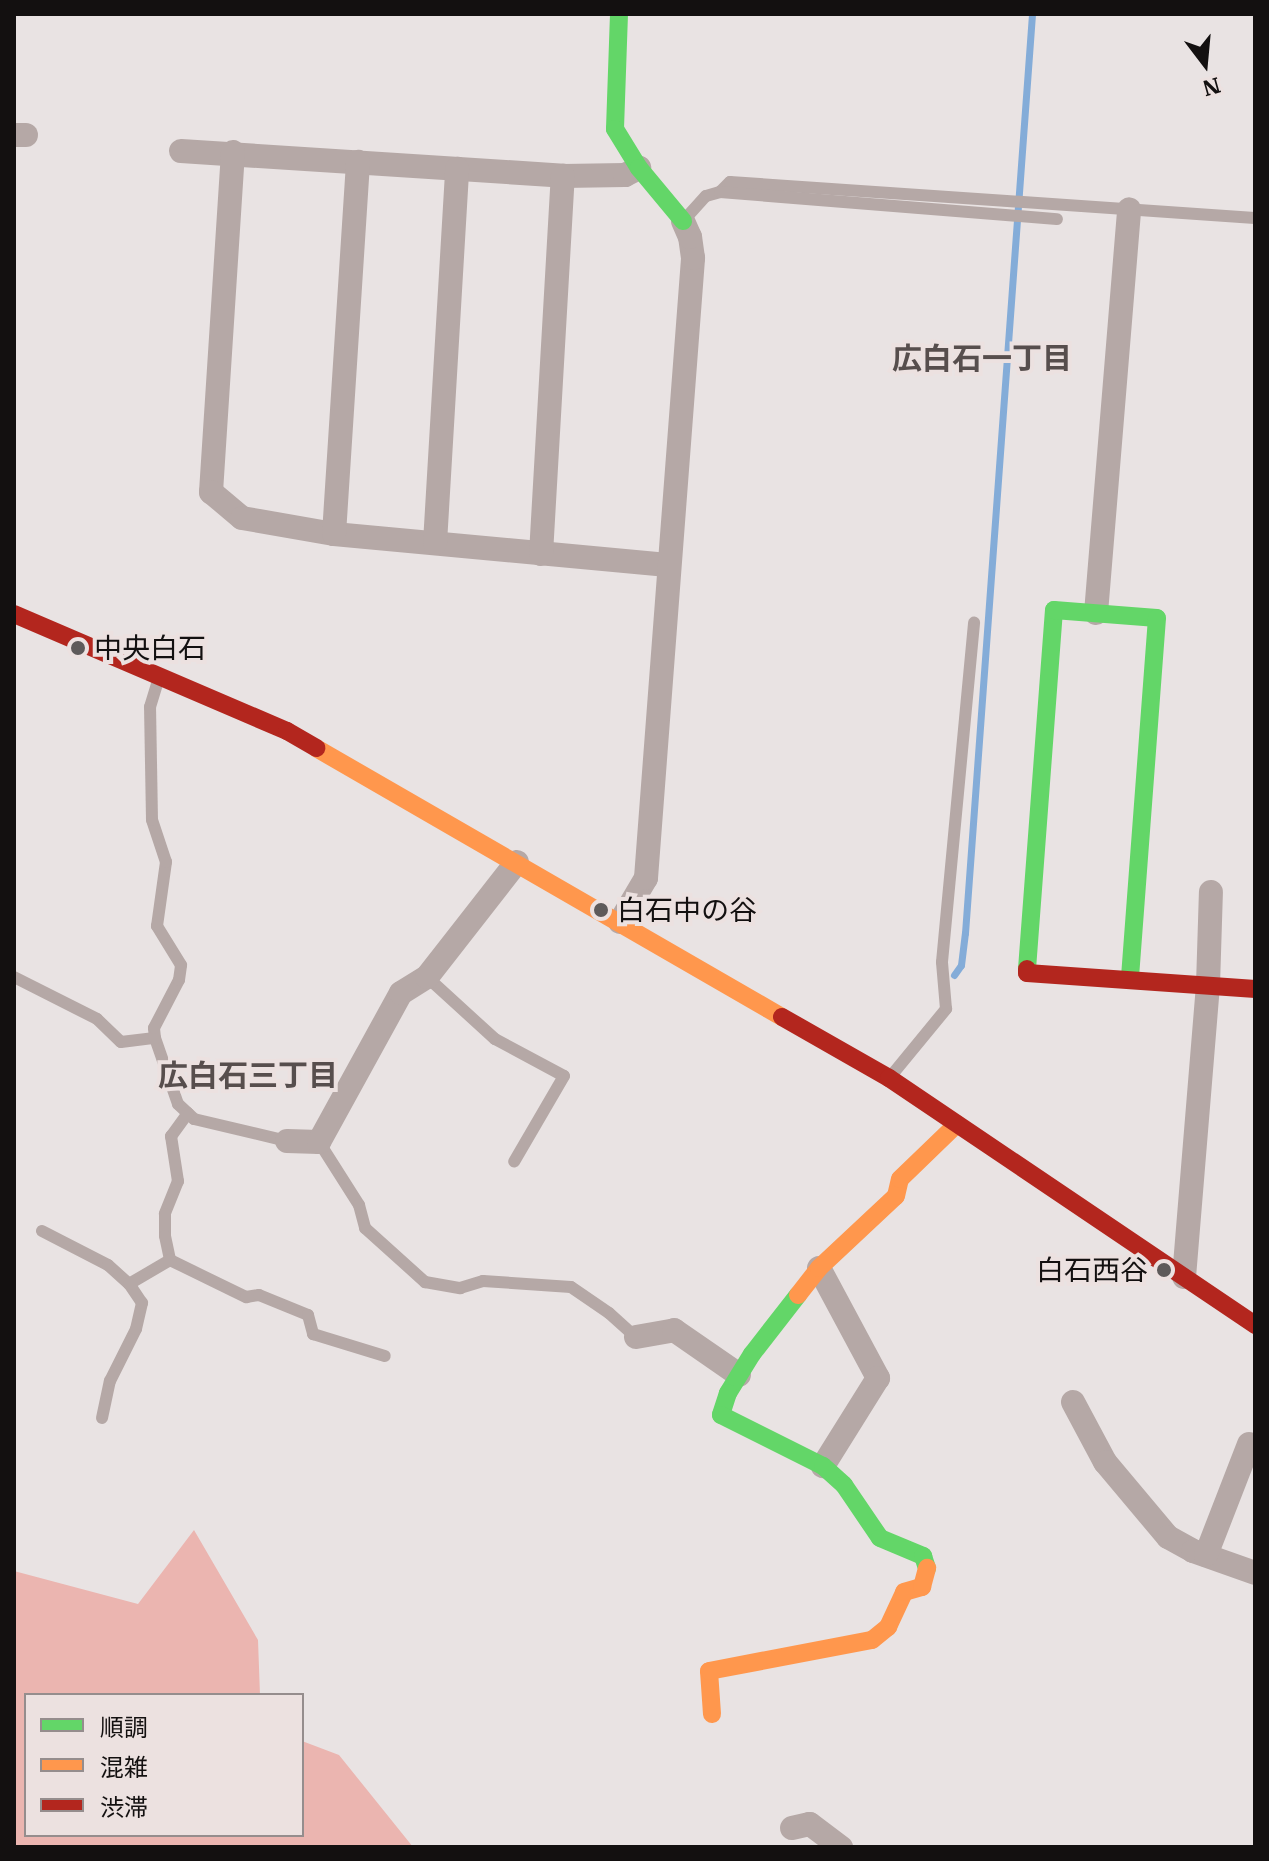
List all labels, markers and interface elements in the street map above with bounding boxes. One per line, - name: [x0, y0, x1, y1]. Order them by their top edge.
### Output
- north arrow: [1165, 24, 1245, 104]
- text: N: [1199, 71, 1224, 104]
- district label: 広白石一丁目: [892, 340, 1072, 376]
- place label: 中央白石: [94, 631, 206, 665]
- marker: 中央白石: [69, 639, 87, 657]
- place label: 白石中の谷: [617, 893, 757, 927]
- marker: 白石中の谷: [592, 901, 610, 919]
- district label: 広白石三丁目: [158, 1057, 338, 1093]
- place label: 白石西谷: [1036, 1253, 1148, 1287]
- marker: 白石西谷: [1155, 1261, 1173, 1279]
- legend: [24, 1693, 304, 1837]
- text: 順調: [100, 1711, 148, 1743]
- text: 混雑: [100, 1751, 148, 1783]
- text: 渋滞: [100, 1791, 148, 1823]

